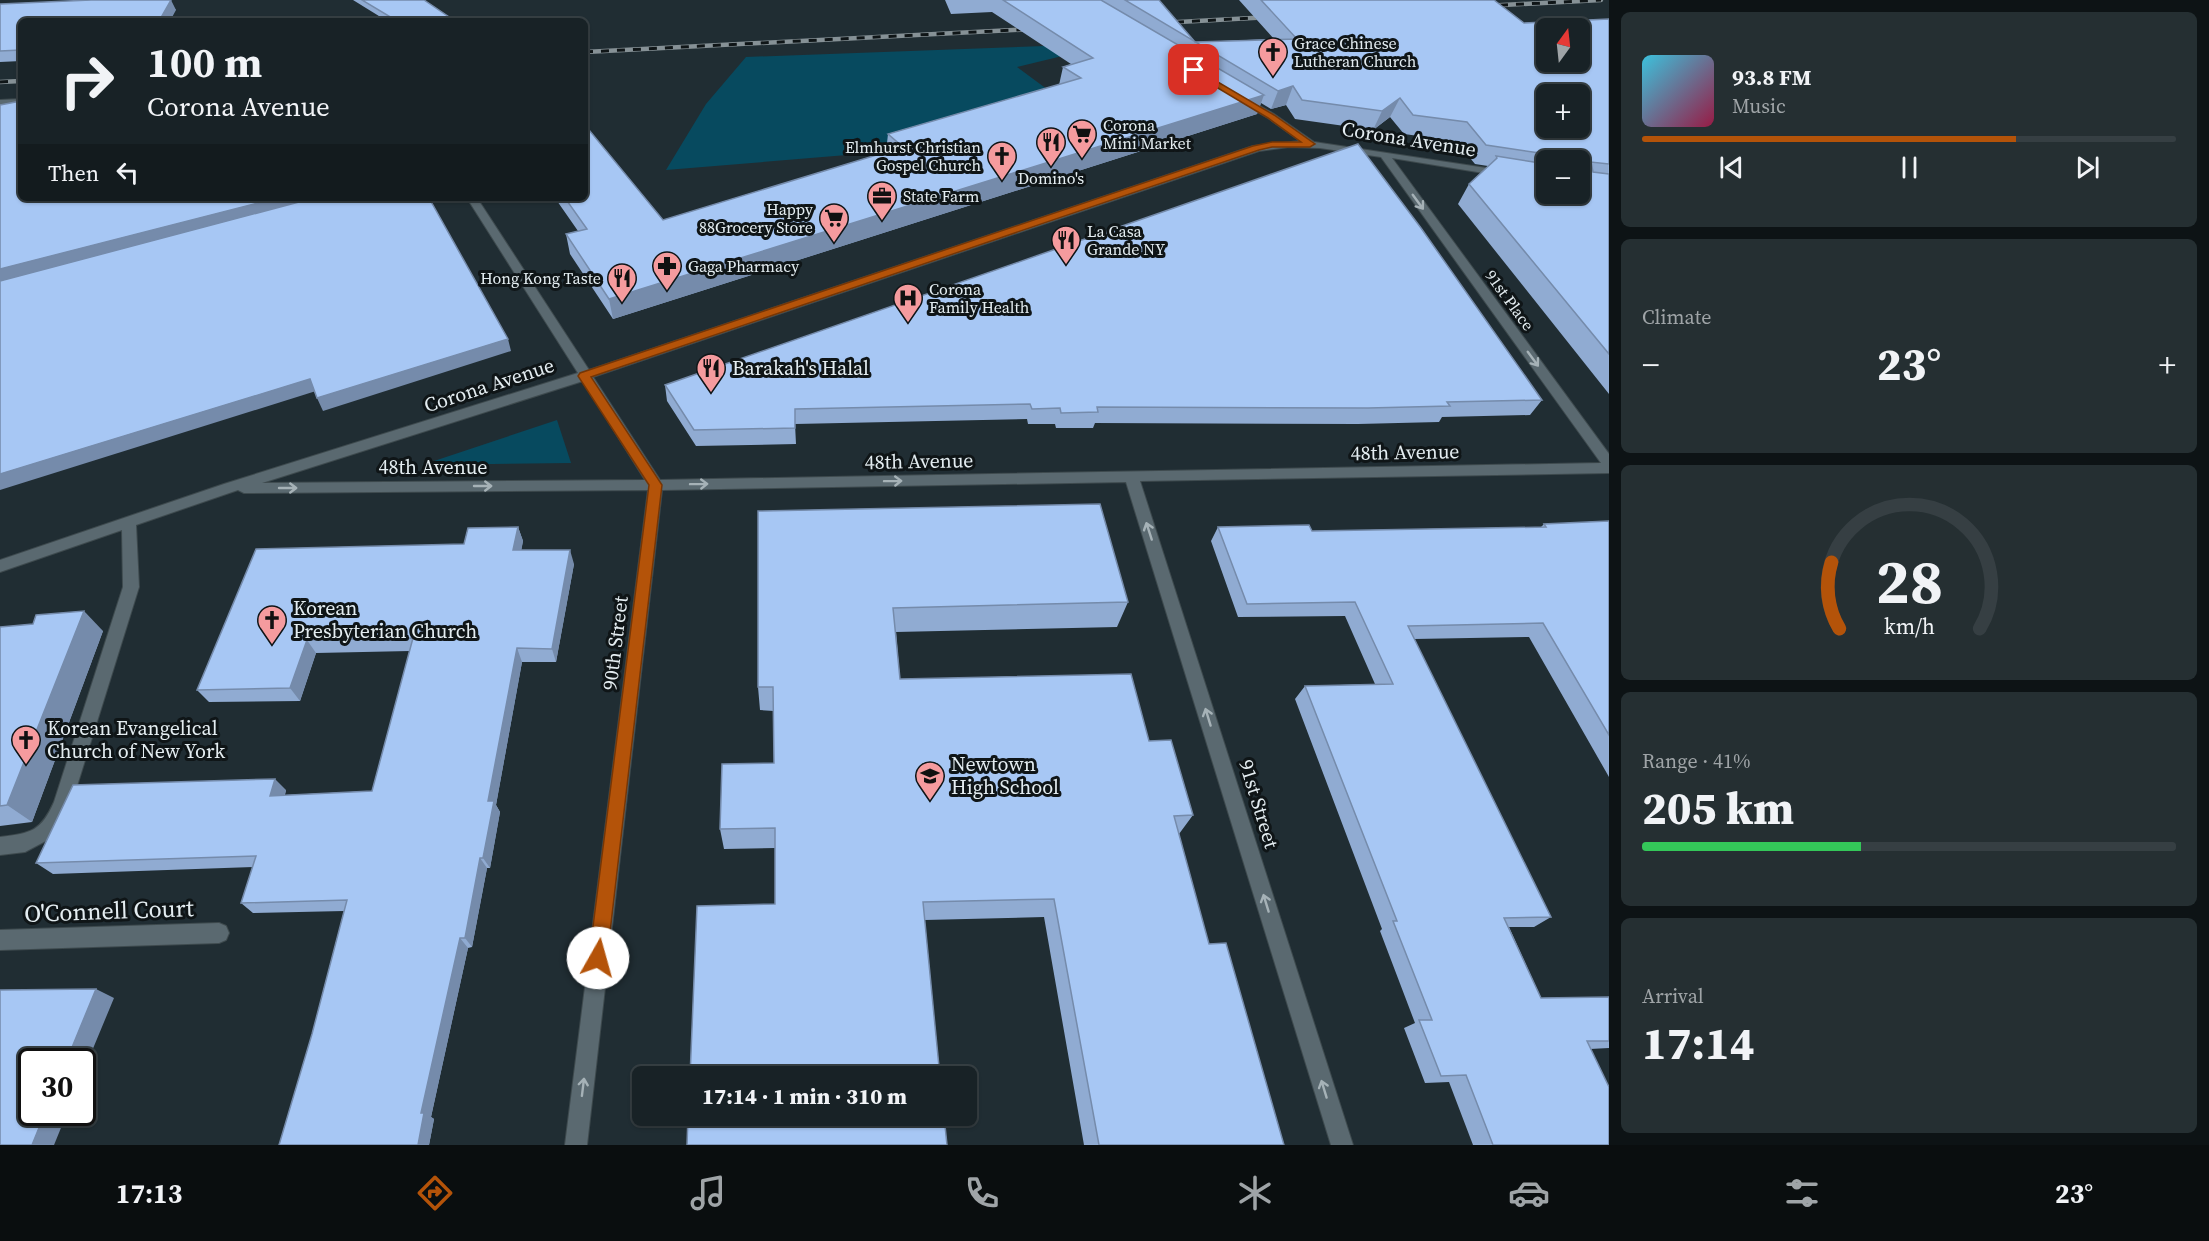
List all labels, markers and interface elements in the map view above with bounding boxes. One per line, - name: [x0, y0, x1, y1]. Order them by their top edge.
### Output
- north arrow: [1536, 18, 1590, 72]
- map controls: [1536, 18, 1590, 204]
- place label: Grace Chinese Lutheran Church: [1294, 32, 1417, 72]
- text: 100 m: [147, 33, 262, 91]
- church icon: Grace Chinese Lutheran Church: [1257, 36, 1289, 78]
- icon: right: [48, 42, 126, 120]
- pin: [1168, 44, 1219, 95]
- icon: arrive: [1177, 53, 1210, 86]
- text: 93.8 FM: [1732, 62, 1811, 92]
- button: +: [1536, 84, 1590, 138]
- text: Corona Avenue: [147, 88, 330, 125]
- text: Music: [1732, 92, 1786, 120]
- place label: Corona Mini Market: [1103, 114, 1192, 154]
- street label: Corona Avenue: [1340, 115, 1478, 163]
- supermarket icon: Corona Mini Market: [1066, 118, 1098, 160]
- restaurant icon: Domino's: [1035, 126, 1067, 168]
- place label: Elmhurst Christian Gospel Church: [845, 136, 981, 176]
- church icon: Elmhurst Christian Gospel Church: [986, 140, 1018, 182]
- button: −: [1536, 150, 1590, 204]
- icon: previous: [1715, 151, 1748, 184]
- icon: pause: [1893, 151, 1926, 184]
- icon: next: [2071, 151, 2104, 184]
- icon: left: [111, 156, 144, 189]
- text: Then: [48, 158, 99, 188]
- place label: Domino's: [1018, 167, 1084, 189]
- office icon: State Farm: [866, 180, 898, 222]
- place label: State Farm: [903, 185, 979, 207]
- one-way arrow: [1412, 193, 1424, 209]
- place label: Happy 88Grocery Store: [699, 198, 814, 238]
- supermarket icon: Happy 88Grocery Store: [818, 202, 850, 244]
- place label: La Casa Grande NY: [1087, 220, 1165, 260]
- restaurant icon: La Casa Grande NY: [1050, 224, 1082, 266]
- pharmacy icon: Gaga Pharmacy: [651, 250, 683, 292]
- place label: Gaga Pharmacy: [688, 255, 800, 277]
- restaurant icon: Hong Kong Taste: [606, 262, 638, 304]
- street label: 91st Place: [1481, 265, 1539, 335]
- place label: Hong Kong Taste: [480, 267, 601, 289]
- place label: Corona Family Health: [929, 278, 1030, 318]
- hospital icon: Corona Family Health: [892, 282, 924, 324]
- text: Climate: [1642, 303, 1711, 331]
- text: 23°: [1877, 333, 1941, 395]
- text: −: [1642, 342, 1660, 387]
- text: +: [2158, 342, 2176, 387]
- street label: Corona Avenue: [420, 351, 558, 419]
- one-way arrow: [1527, 351, 1539, 367]
- restaurant icon: Barakah's Halal: [695, 352, 727, 394]
- place label: Barakah's Halal: [732, 354, 869, 382]
- street label: 48th Avenue: [1350, 437, 1460, 467]
- street label: 48th Avenue: [864, 446, 974, 476]
- street label: 48th Avenue: [379, 453, 487, 481]
- one-way arrow: [883, 475, 903, 487]
- one-way arrow: [688, 478, 708, 490]
- one-way arrow: [472, 480, 492, 492]
- one-way arrow: [277, 482, 297, 493]
- one-way arrow: [1143, 522, 1154, 541]
- text: 28: [1875, 539, 1943, 625]
- place label: Korean Presbyterian Church: [293, 594, 477, 645]
- street label: 90th Street: [595, 594, 635, 692]
- church icon: Korean Presbyterian Church: [256, 604, 288, 646]
- text: km/h: [1883, 613, 1935, 642]
- one-way arrow: [1202, 708, 1213, 727]
- place label: Korean Evangelical Church of New York: [47, 714, 225, 765]
- church icon: Korean Evangelical Church of New York: [10, 724, 42, 766]
- text: Range · 41%: [1642, 747, 1751, 775]
- place label: Newtown High School: [951, 750, 1059, 801]
- street label: 91st Street: [1232, 756, 1286, 852]
- school or university icon: Newtown High School: [914, 760, 946, 802]
- text: 205 km: [1642, 777, 1794, 839]
- street label: O'Connell Court: [24, 891, 195, 930]
- one-way arrow: [1260, 894, 1271, 913]
- position arrow: [566, 926, 630, 990]
- text: Arrival: [1642, 982, 1704, 1010]
- text: 17:14: [1642, 1012, 1755, 1074]
- speed limit sign: 30: [18, 1048, 96, 1126]
- one-way arrow: [578, 1077, 589, 1097]
- one-way arrow: [1318, 1080, 1329, 1099]
- text: 17:14 · 1 min · 310 m: [702, 1081, 907, 1111]
- icon: directions: [414, 1172, 456, 1214]
- icon: music: [687, 1172, 729, 1214]
- icon: phone: [961, 1172, 1003, 1214]
- icon: climate: [1234, 1172, 1276, 1214]
- icon: car: [1508, 1172, 1550, 1214]
- icon: filters: [1781, 1172, 1823, 1214]
- text: 17:13: [116, 1175, 182, 1212]
- text: 23°: [2055, 1175, 2093, 1212]

